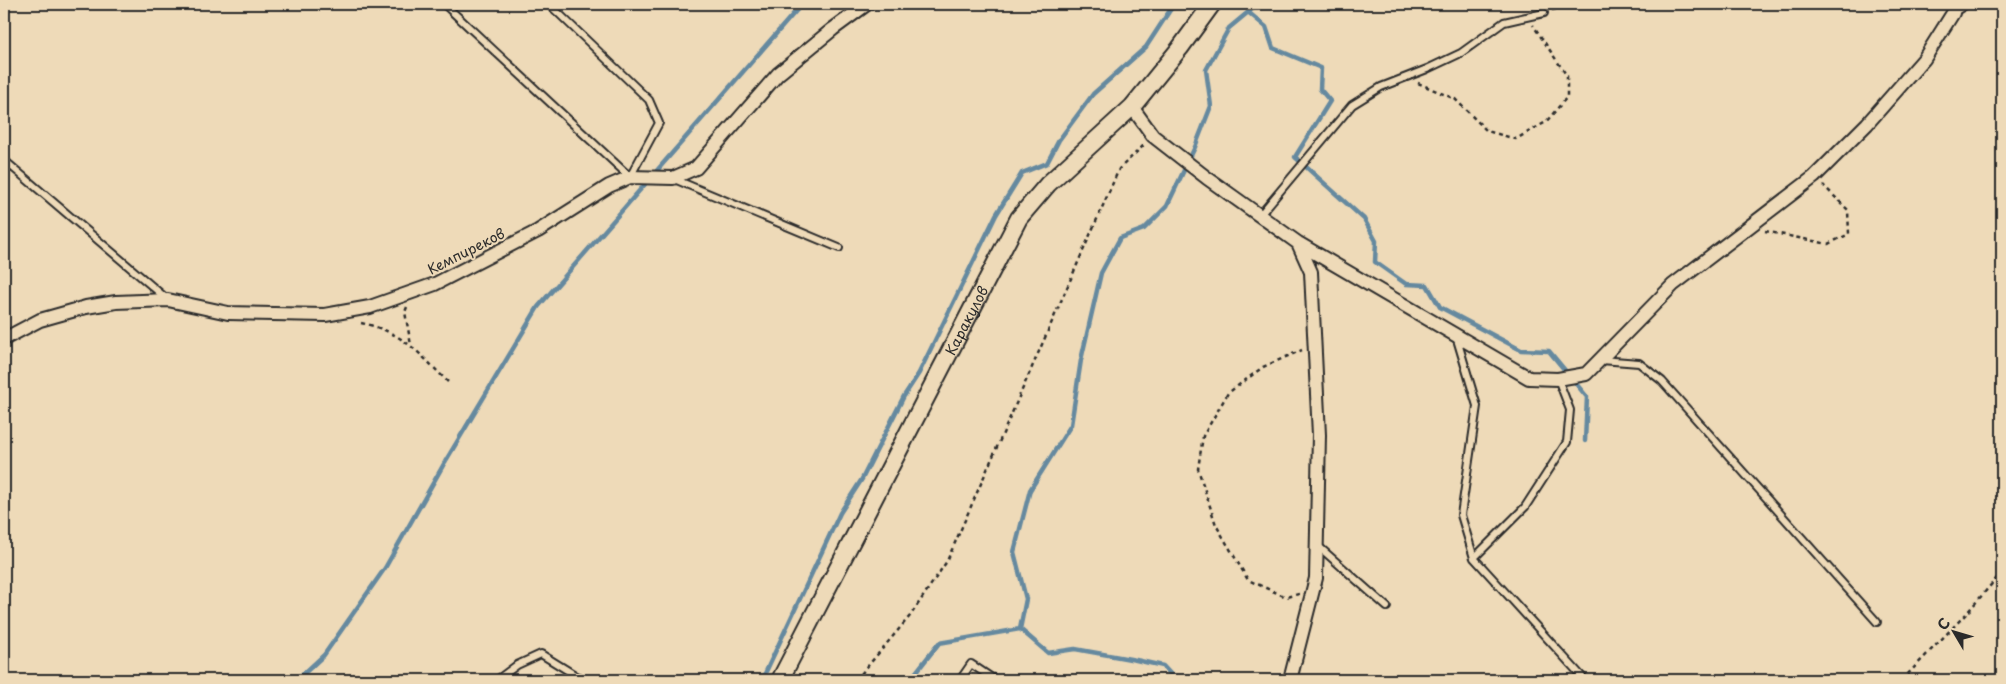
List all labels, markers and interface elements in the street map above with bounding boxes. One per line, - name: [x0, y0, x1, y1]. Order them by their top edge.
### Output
- street label: Кемпиреков: [424, 223, 508, 279]
- street label: Каракулов: [939, 282, 993, 359]
- north arrow: [1928, 606, 1978, 656]
- text: С: [1932, 613, 1955, 634]

